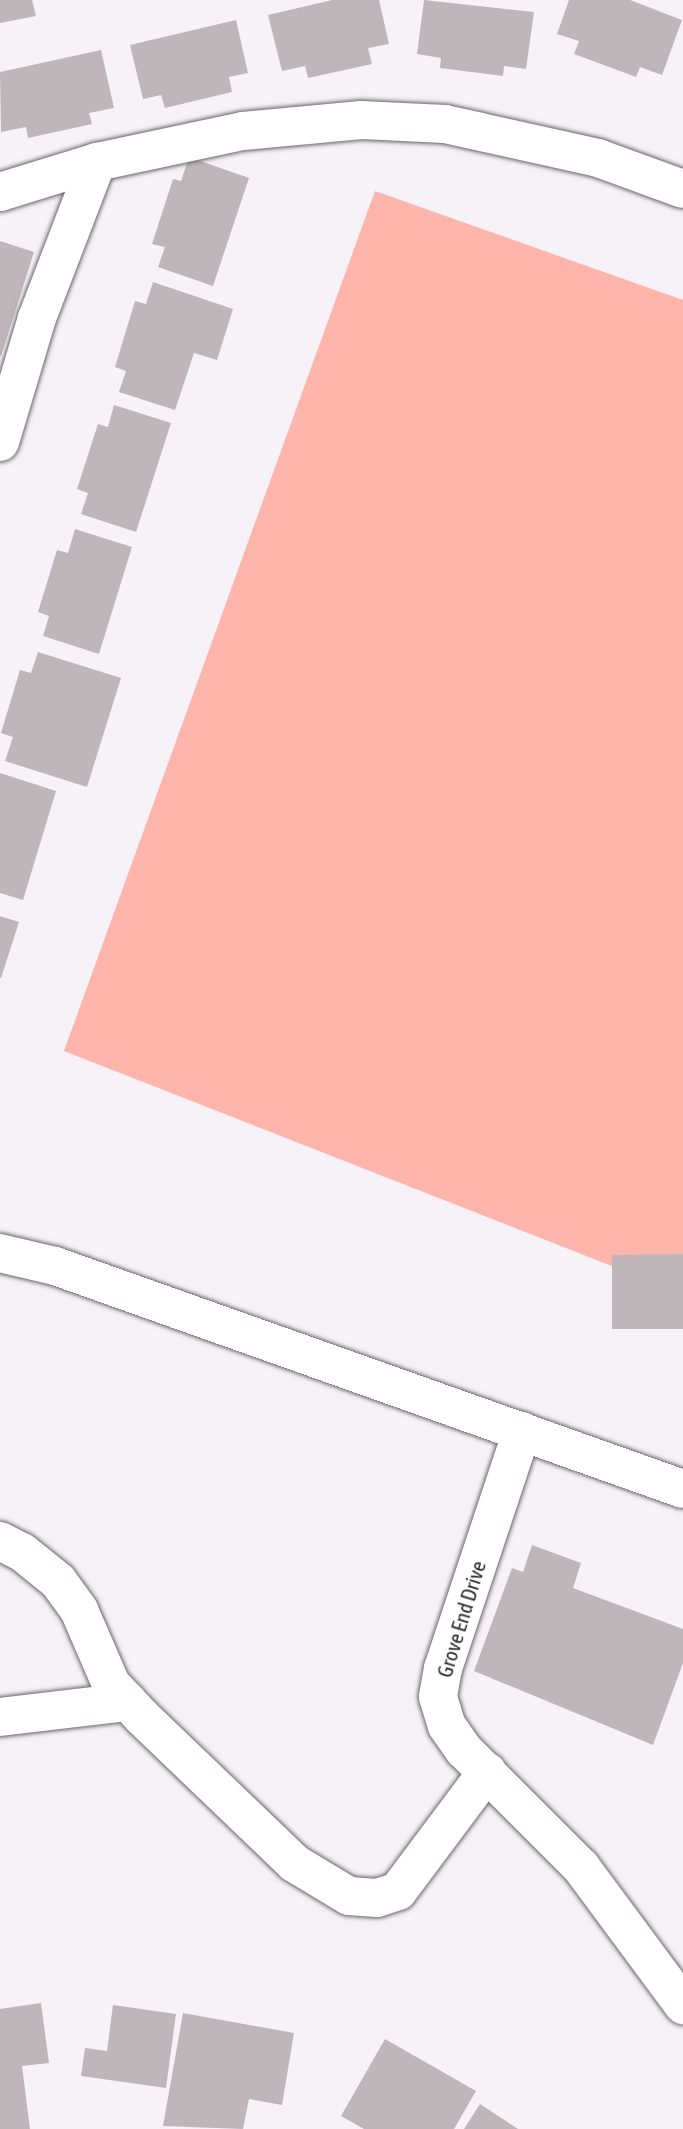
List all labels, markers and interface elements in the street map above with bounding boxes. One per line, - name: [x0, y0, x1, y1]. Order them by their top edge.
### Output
- street label: Grove End Drive: [431, 1558, 491, 1680]

